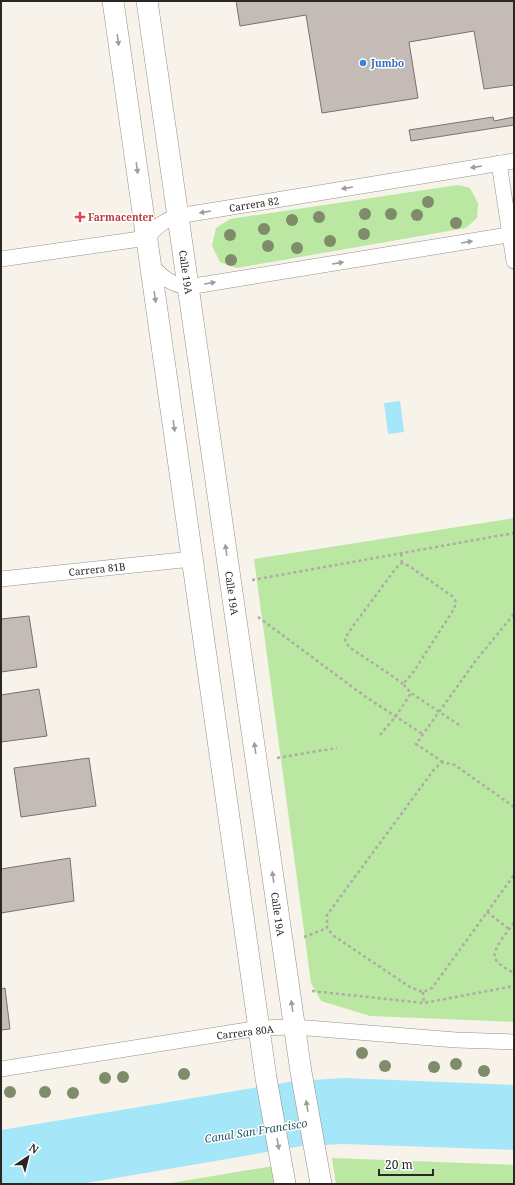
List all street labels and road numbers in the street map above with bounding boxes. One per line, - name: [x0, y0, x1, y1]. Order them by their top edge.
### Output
- street label: Carrera 82: [228, 193, 280, 215]
- street label: Calle 19A: [176, 249, 196, 296]
- street label: Carrera 81B: [68, 559, 126, 579]
- street label: Calle 19A: [222, 570, 242, 617]
- street label: Calle 19A: [268, 891, 288, 938]
- street label: Carrera 80A: [216, 1021, 275, 1042]

